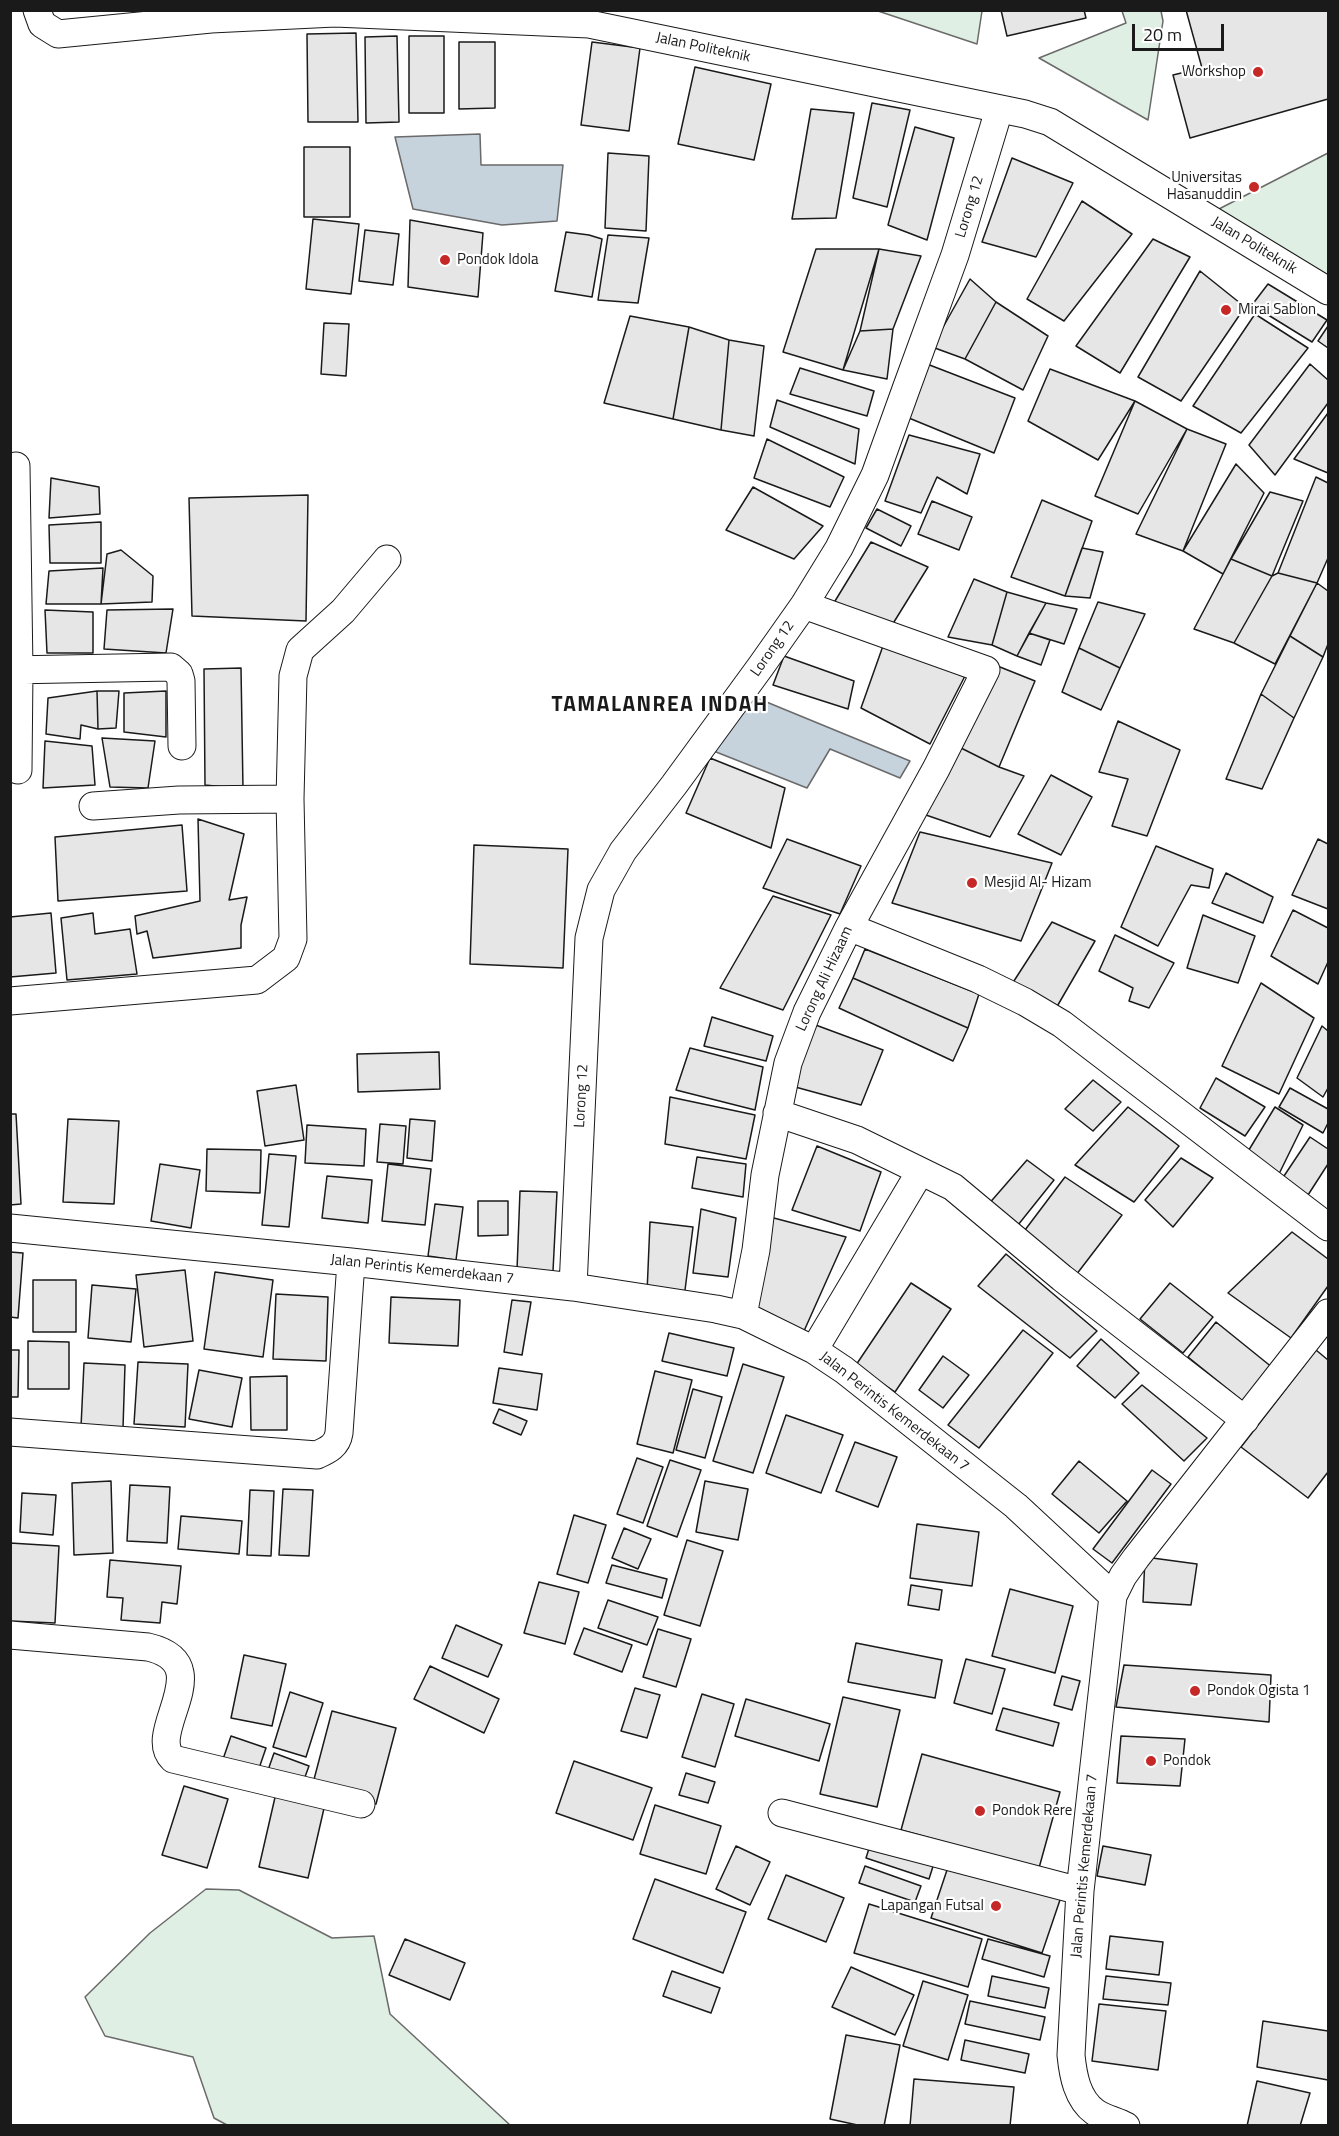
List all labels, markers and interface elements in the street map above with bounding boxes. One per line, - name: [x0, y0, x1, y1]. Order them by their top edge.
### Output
- scale bar: [1135, 12, 1226, 50]
- text: 20 m: [1143, 21, 1182, 48]
- street label: Jalan Politeknik: [654, 29, 752, 67]
- place label: Workshop: [1182, 63, 1246, 81]
- marker: Workshop: [1251, 65, 1265, 79]
- place label: Universitas Hasanuddin: [1167, 169, 1242, 204]
- street label: Lorong 12: [952, 174, 988, 240]
- marker: Universitas Hasanuddin: [1247, 180, 1261, 194]
- street label: Jalan Politeknik: [1208, 214, 1300, 278]
- place label: Pondok Idola: [457, 251, 539, 269]
- marker: Pondok Idola: [438, 253, 452, 267]
- place label: Mirai Sablon: [1238, 301, 1316, 319]
- marker: Mirai Sablon: [1219, 303, 1233, 317]
- street label: Lorong 12: [747, 618, 799, 680]
- district label: TAMALANREA INDAH: [551, 693, 769, 719]
- place label: Mesjid Al- Hizam: [984, 874, 1091, 892]
- marker: Mesjid Al- Hizam: [965, 876, 979, 890]
- street label: Lorong Ali Hizaam: [793, 924, 857, 1034]
- street label: Lorong 12: [571, 1064, 593, 1128]
- street label: Jalan Perintis Kemerdekaan 7: [329, 1251, 515, 1289]
- street label: Jalan Perintis Kemerdekaan 7: [816, 1348, 972, 1476]
- place label: Pondok Ogista 1: [1207, 1682, 1310, 1700]
- marker: Pondok Ogista 1: [1188, 1684, 1202, 1698]
- place label: Pondok: [1163, 1752, 1211, 1770]
- marker: Pondok: [1144, 1754, 1158, 1768]
- street label: Jalan Perintis Kemerdekaan 7: [1068, 1773, 1102, 1959]
- place label: Pondok Rere: [992, 1802, 1072, 1820]
- marker: Pondok Rere: [973, 1804, 987, 1818]
- place label: Lapangan Futsal: [880, 1897, 984, 1915]
- marker: Lapangan Futsal: [989, 1899, 1003, 1913]

